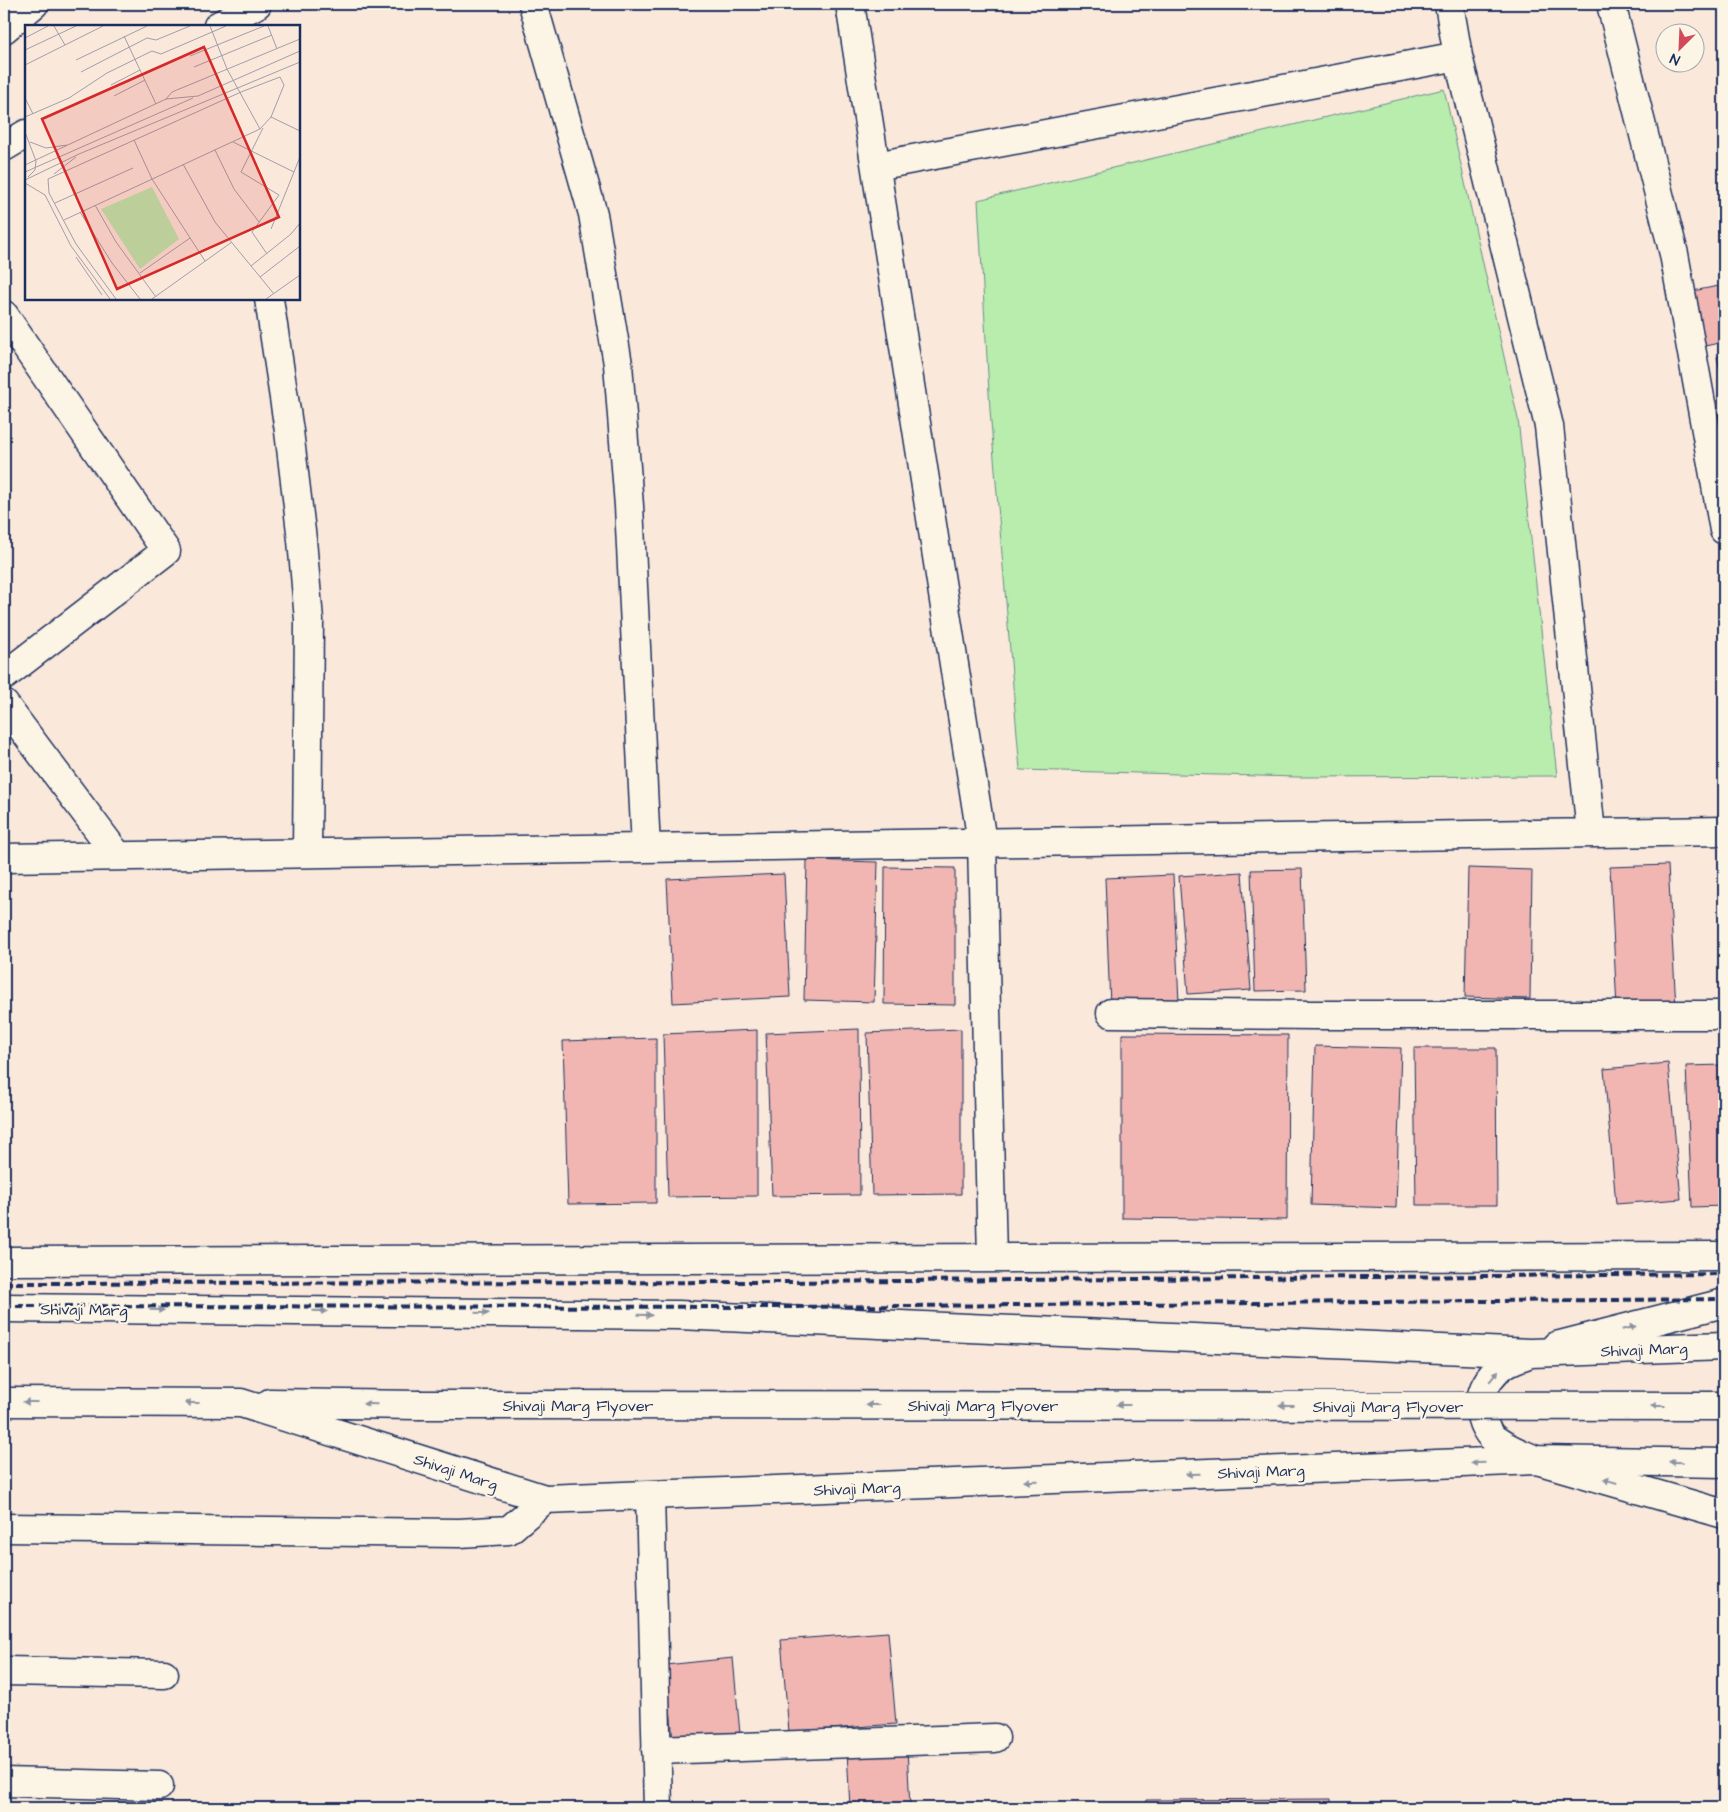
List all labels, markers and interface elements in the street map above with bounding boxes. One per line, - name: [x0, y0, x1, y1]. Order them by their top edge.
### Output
- north arrow: [1656, 22, 1706, 72]
- inset map: [25, 25, 300, 300]
- text: N: [1667, 48, 1683, 70]
- street label: Shivaji Marg: [40, 1298, 128, 1323]
- one-way arrow: [150, 1306, 166, 1314]
- one-way arrow: [312, 1307, 328, 1315]
- one-way arrow: [475, 1309, 491, 1317]
- one-way arrow: [637, 1311, 653, 1319]
- one-way arrow: [1621, 1324, 1636, 1332]
- street label: Shivaji Marg: [1600, 1337, 1688, 1364]
- one-way arrow: [1488, 1370, 1499, 1383]
- street label: Shivaji Marg Flyover: [503, 1395, 654, 1418]
- street label: Shivaji Marg Flyover: [908, 1395, 1059, 1418]
- street label: Shivaji Marg Flyover: [1313, 1396, 1464, 1419]
- one-way arrow: [21, 1398, 37, 1406]
- one-way arrow: [184, 1399, 200, 1407]
- one-way arrow: [362, 1400, 378, 1408]
- one-way arrow: [865, 1401, 881, 1409]
- one-way arrow: [1115, 1401, 1131, 1409]
- one-way arrow: [1277, 1401, 1293, 1409]
- one-way arrow: [1650, 1402, 1666, 1410]
- street label: Shivaji Marg: [411, 1448, 501, 1497]
- one-way arrow: [1667, 1458, 1683, 1466]
- street label: Shivaji Marg: [1217, 1459, 1305, 1486]
- one-way arrow: [1470, 1459, 1486, 1467]
- one-way arrow: [1185, 1471, 1201, 1479]
- street label: Shivaji Marg: [813, 1476, 901, 1503]
- one-way arrow: [1023, 1477, 1039, 1485]
- one-way arrow: [1603, 1477, 1618, 1485]

